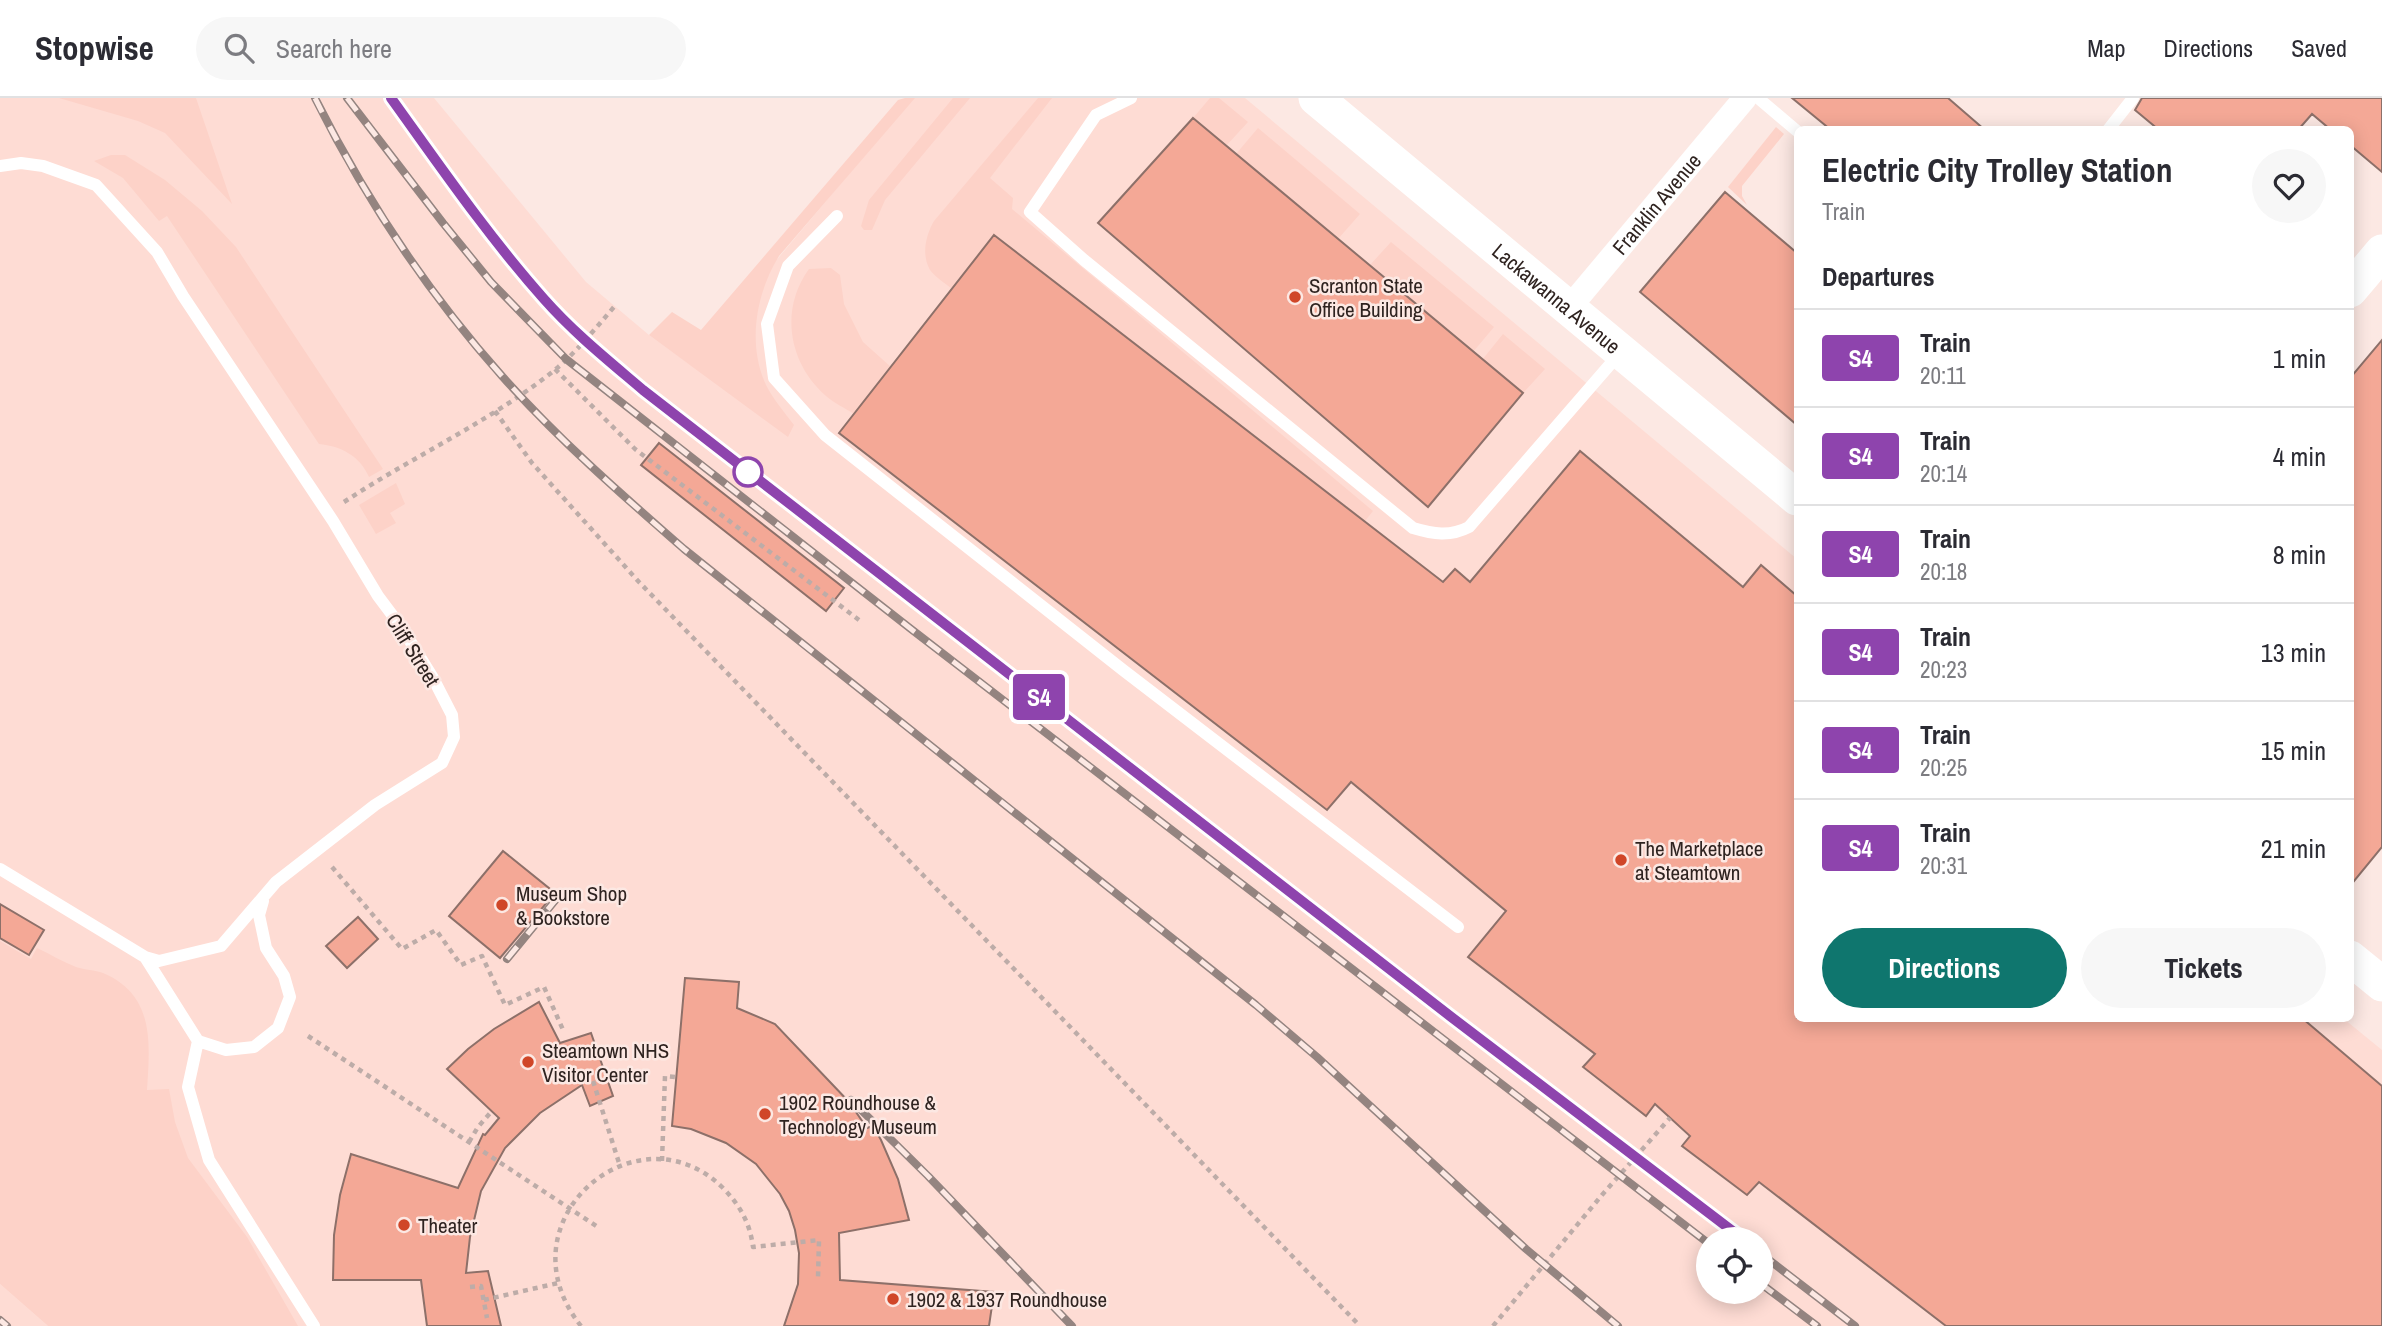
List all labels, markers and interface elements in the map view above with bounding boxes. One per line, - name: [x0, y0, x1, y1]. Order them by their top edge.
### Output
- search box: [196, 17, 686, 80]
- text: Stopwise: [35, 26, 154, 70]
- icon: search: [220, 29, 258, 67]
- text: Search here: [276, 31, 392, 66]
- text: Map: [2087, 32, 2125, 64]
- text: Directions: [2163, 32, 2253, 64]
- text: Saved: [2291, 32, 2347, 64]
- street label: Franklin Avenue: [1605, 147, 1707, 261]
- text: Electric City Trolley Station: [1822, 148, 2172, 192]
- button: heart: [2252, 149, 2326, 223]
- text: Train: [1822, 196, 1865, 227]
- street label: Lackawanna Avenue: [1486, 236, 1627, 360]
- text: Departures: [1822, 259, 1935, 294]
- place label: Scranton State Office Building: [1309, 271, 1423, 324]
- marker: Scranton State Office Building: [1287, 289, 1303, 305]
- text: Train: [1920, 325, 1971, 360]
- text: 1 min: [2273, 341, 2326, 376]
- text: S4: [1848, 342, 1873, 374]
- text: 20:11: [1920, 360, 1966, 391]
- text: Train: [1920, 423, 1971, 458]
- text: 4 min: [2273, 439, 2326, 474]
- text: S4: [1848, 440, 1873, 472]
- unlabelled marker: [733, 457, 763, 487]
- text: 20:14: [1920, 458, 1967, 489]
- text: Train: [1920, 521, 1971, 556]
- text: 8 min: [2273, 537, 2326, 572]
- text: S4: [1848, 538, 1873, 570]
- text: 20:18: [1920, 556, 1967, 587]
- street label: Cliff Street: [379, 608, 447, 692]
- text: Train: [1920, 619, 1971, 654]
- text: 13 min: [2261, 635, 2326, 670]
- text: S4: [1848, 636, 1873, 668]
- text: 20:23: [1920, 654, 1967, 685]
- line badge: S4: [1007, 674, 1070, 720]
- text: S4: [1027, 681, 1051, 713]
- text: Train: [1920, 717, 1971, 752]
- text: 15 min: [2261, 733, 2326, 768]
- text: S4: [1848, 734, 1873, 766]
- text: 20:25: [1920, 752, 1967, 783]
- text: Train: [1920, 815, 1971, 850]
- text: 21 min: [2261, 831, 2326, 866]
- text: S4: [1848, 832, 1873, 864]
- place label: The Marketplace at Steamtown: [1635, 834, 1763, 887]
- text: 20:31: [1920, 850, 1967, 881]
- marker: The Marketplace at Steamtown: [1613, 852, 1629, 868]
- place label: Museum Shop & Bookstore: [516, 879, 627, 932]
- marker: Museum Shop & Bookstore: [494, 897, 510, 913]
- button: Directions: [1822, 928, 2067, 1008]
- button: Tickets: [2081, 928, 2326, 1008]
- place label: Steamtown NHS Visitor Center: [542, 1036, 669, 1089]
- marker: Steamtown NHS Visitor Center: [520, 1054, 536, 1070]
- place label: 1902 Roundhouse & Technology Museum: [779, 1088, 937, 1141]
- marker: 1902 Roundhouse & Technology Museum: [757, 1106, 773, 1122]
- place label: Theater: [418, 1211, 478, 1240]
- marker: Theater: [396, 1217, 412, 1233]
- map controls: [1696, 1227, 1773, 1304]
- button: locate: [1696, 1227, 1773, 1304]
- place label: 1902 & 1937 Roundhouse: [907, 1285, 1107, 1314]
- marker: 1902 & 1937 Roundhouse: [885, 1291, 901, 1307]

